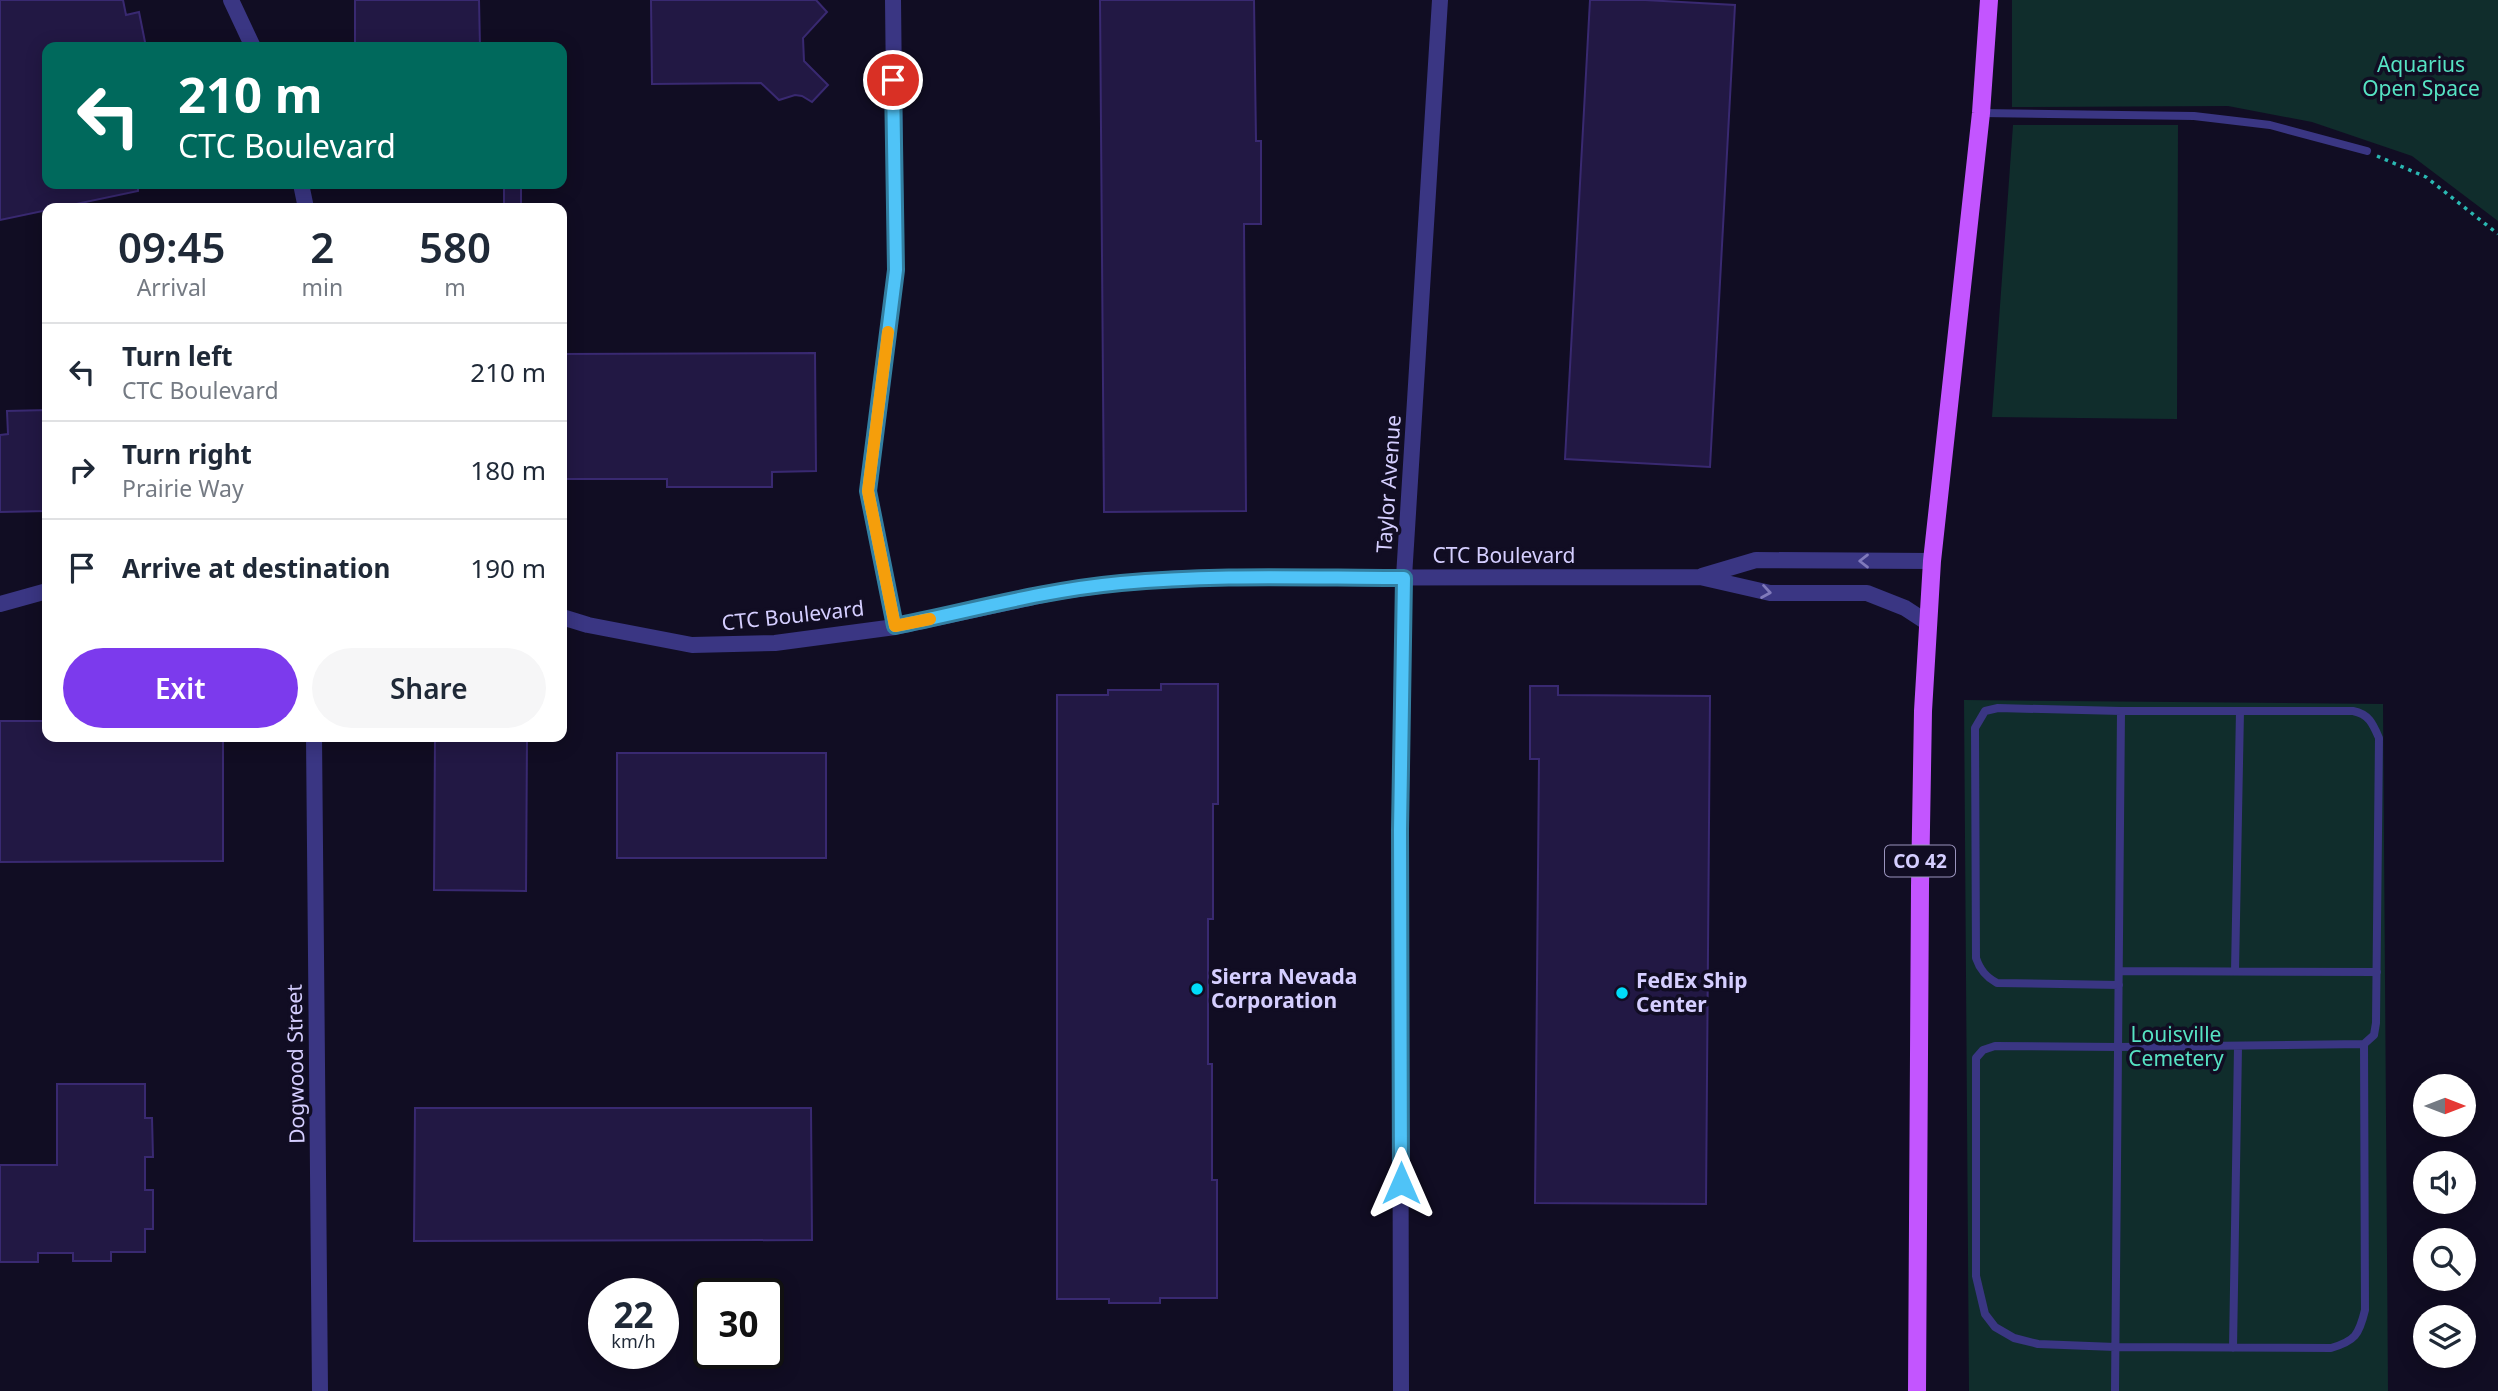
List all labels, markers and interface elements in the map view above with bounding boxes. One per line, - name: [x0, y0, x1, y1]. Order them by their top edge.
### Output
- pin: [863, 50, 923, 110]
- park label: Aquarius Open Space: [2362, 50, 2480, 102]
- text: 210 m: [178, 61, 323, 127]
- icon: arrive: [874, 61, 912, 99]
- icon: left: [63, 70, 154, 161]
- text: CTC Boulevard: [178, 124, 396, 167]
- text: 09:45: [118, 218, 226, 275]
- text: 2: [310, 218, 334, 275]
- text: 580: [419, 218, 491, 275]
- text: Arrival: [137, 271, 207, 303]
- text: min: [301, 271, 343, 303]
- text: m: [444, 271, 466, 303]
- text: Turn left: [122, 338, 233, 374]
- icon: left: [63, 353, 101, 391]
- text: 210 m: [470, 354, 546, 390]
- text: CTC Boulevard: [122, 374, 279, 406]
- street label: Taylor Avenue: [1369, 414, 1407, 554]
- text: Turn right: [122, 436, 252, 472]
- icon: right: [63, 451, 101, 489]
- text: 180 m: [470, 452, 546, 488]
- text: Prairie Way: [122, 472, 244, 504]
- street label: CTC Boulevard: [1432, 541, 1576, 569]
- icon: arrive: [63, 549, 101, 587]
- text: Arrive at destination: [122, 550, 391, 586]
- text: 190 m: [470, 550, 546, 586]
- one-way arrow: [1858, 553, 1869, 569]
- one-way arrow: [1761, 584, 1772, 599]
- street label: CTC Boulevard: [720, 594, 865, 636]
- button: Exit: [63, 648, 298, 728]
- button: Share: [312, 648, 546, 728]
- road number: CO 42: [1885, 846, 1955, 876]
- place label: Sierra Nevada Corporation: [1211, 962, 1357, 1014]
- place label: FedEx Ship Center: [1636, 966, 1747, 1018]
- marker: Sierra Nevada Corporation: [1189, 981, 1205, 997]
- street label: Dogwood Street: [280, 983, 310, 1144]
- marker: FedEx Ship Center: [1614, 985, 1630, 1001]
- park label: Louisville Cemetery: [2128, 1020, 2224, 1072]
- north arrow: [2413, 1074, 2476, 1138]
- map controls: [2413, 1074, 2476, 1368]
- position arrow: [1364, 1146, 1438, 1220]
- button: sound: [2413, 1151, 2476, 1214]
- button: search: [2413, 1228, 2476, 1291]
- speed limit sign: 30: [693, 1278, 784, 1369]
- text: 22: [613, 1291, 654, 1338]
- button: layers: [2413, 1305, 2476, 1368]
- text: km/h: [611, 1329, 656, 1353]

